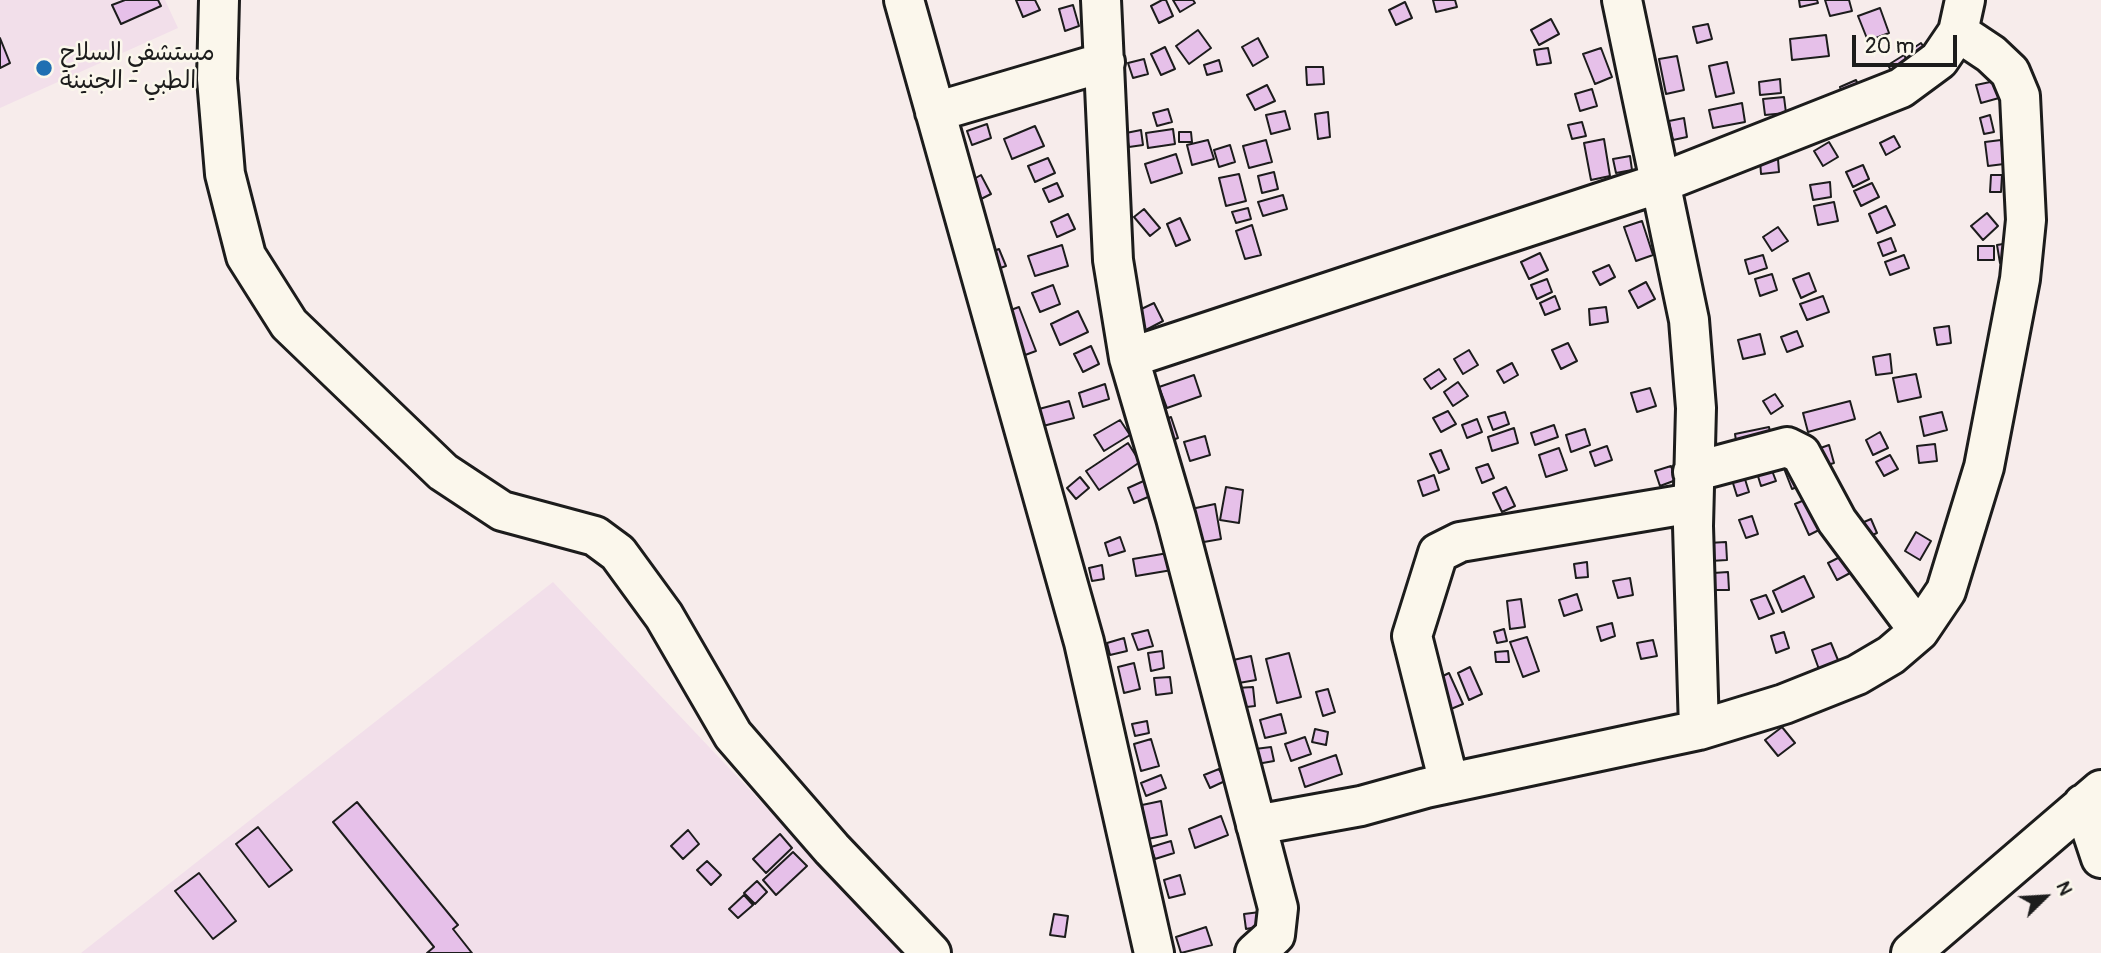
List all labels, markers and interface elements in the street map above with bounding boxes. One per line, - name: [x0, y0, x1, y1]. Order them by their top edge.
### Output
- scale bar: [1856, 21, 1961, 65]
- text: 20 m: [1865, 33, 1914, 60]
- place label: مستشفي السلاح الطبي - الجنينة: [60, 40, 215, 96]
- marker: مستشفي السلاح الطبي - الجنينة: [34, 58, 54, 78]
- north arrow: [2010, 862, 2080, 932]
- text: N: [2051, 878, 2078, 899]

